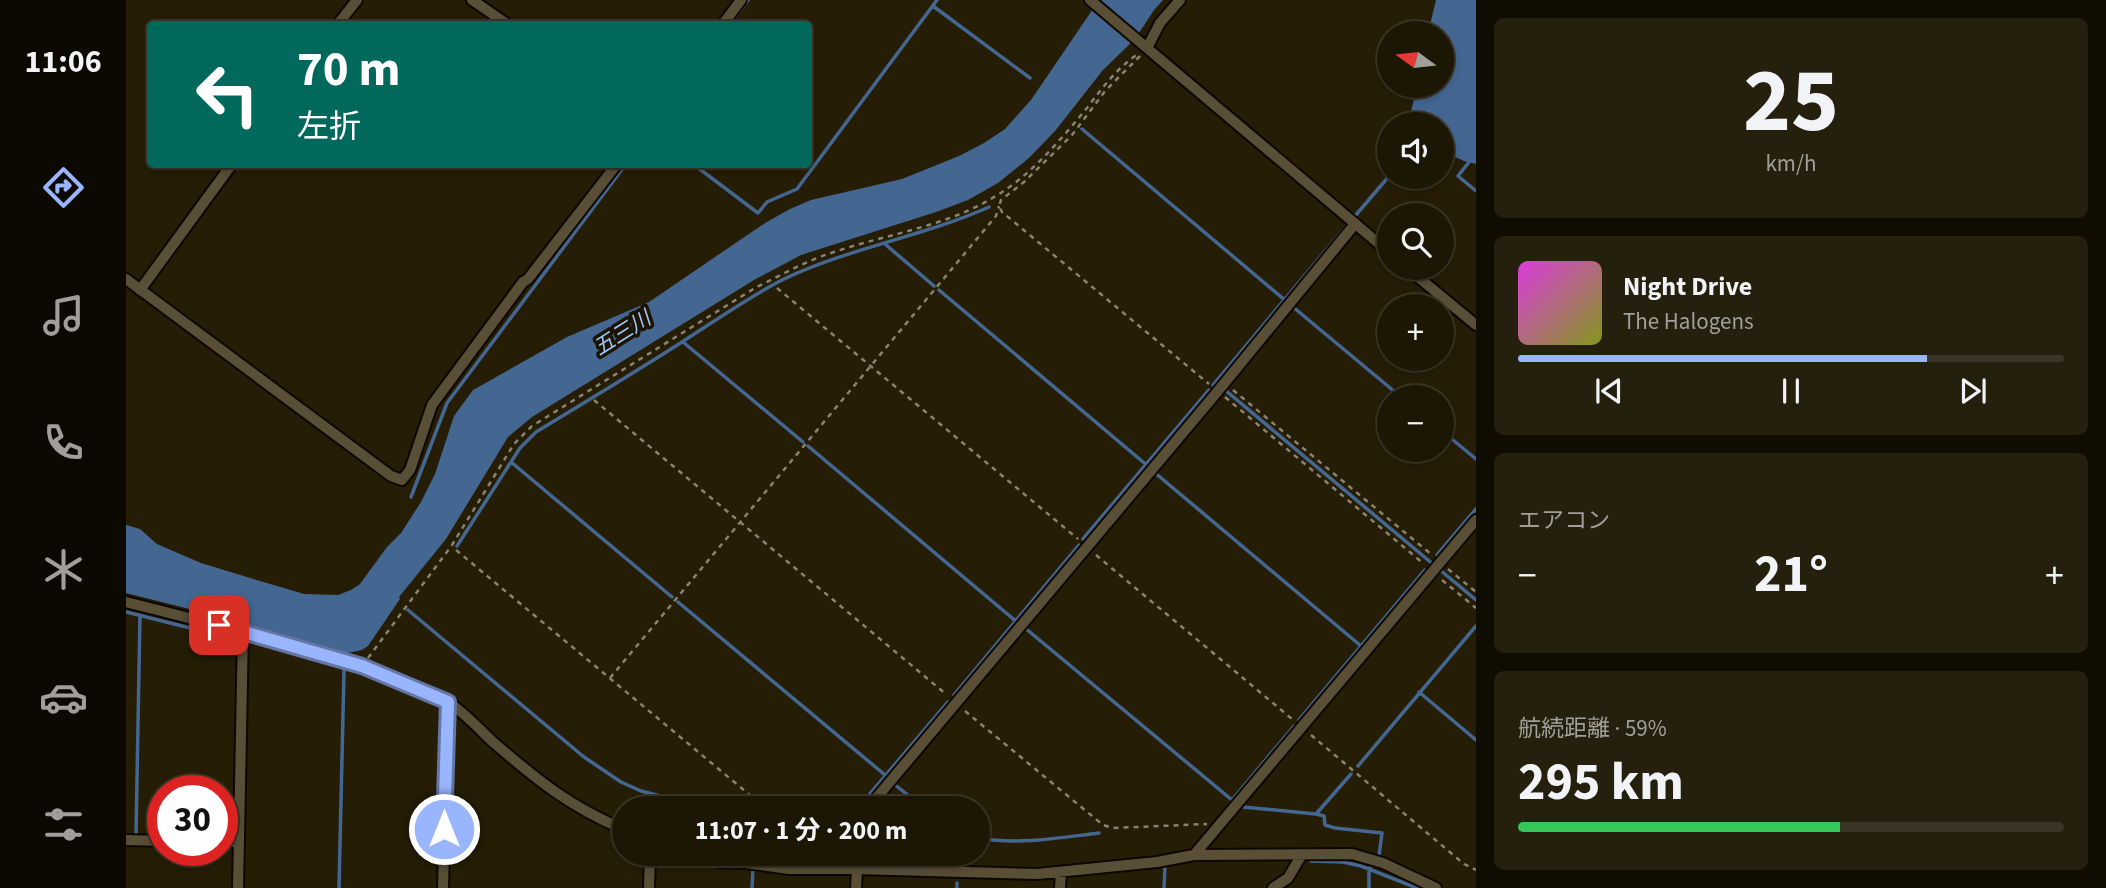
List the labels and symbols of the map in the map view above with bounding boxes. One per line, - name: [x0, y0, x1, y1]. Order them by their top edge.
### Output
- north arrow: [1377, 21, 1454, 98]
- water label: 五三川: [587, 303, 658, 362]
- pin: [189, 595, 249, 655]
- speed limit sign: 30: [147, 775, 238, 866]
- position arrow: [407, 792, 481, 866]

